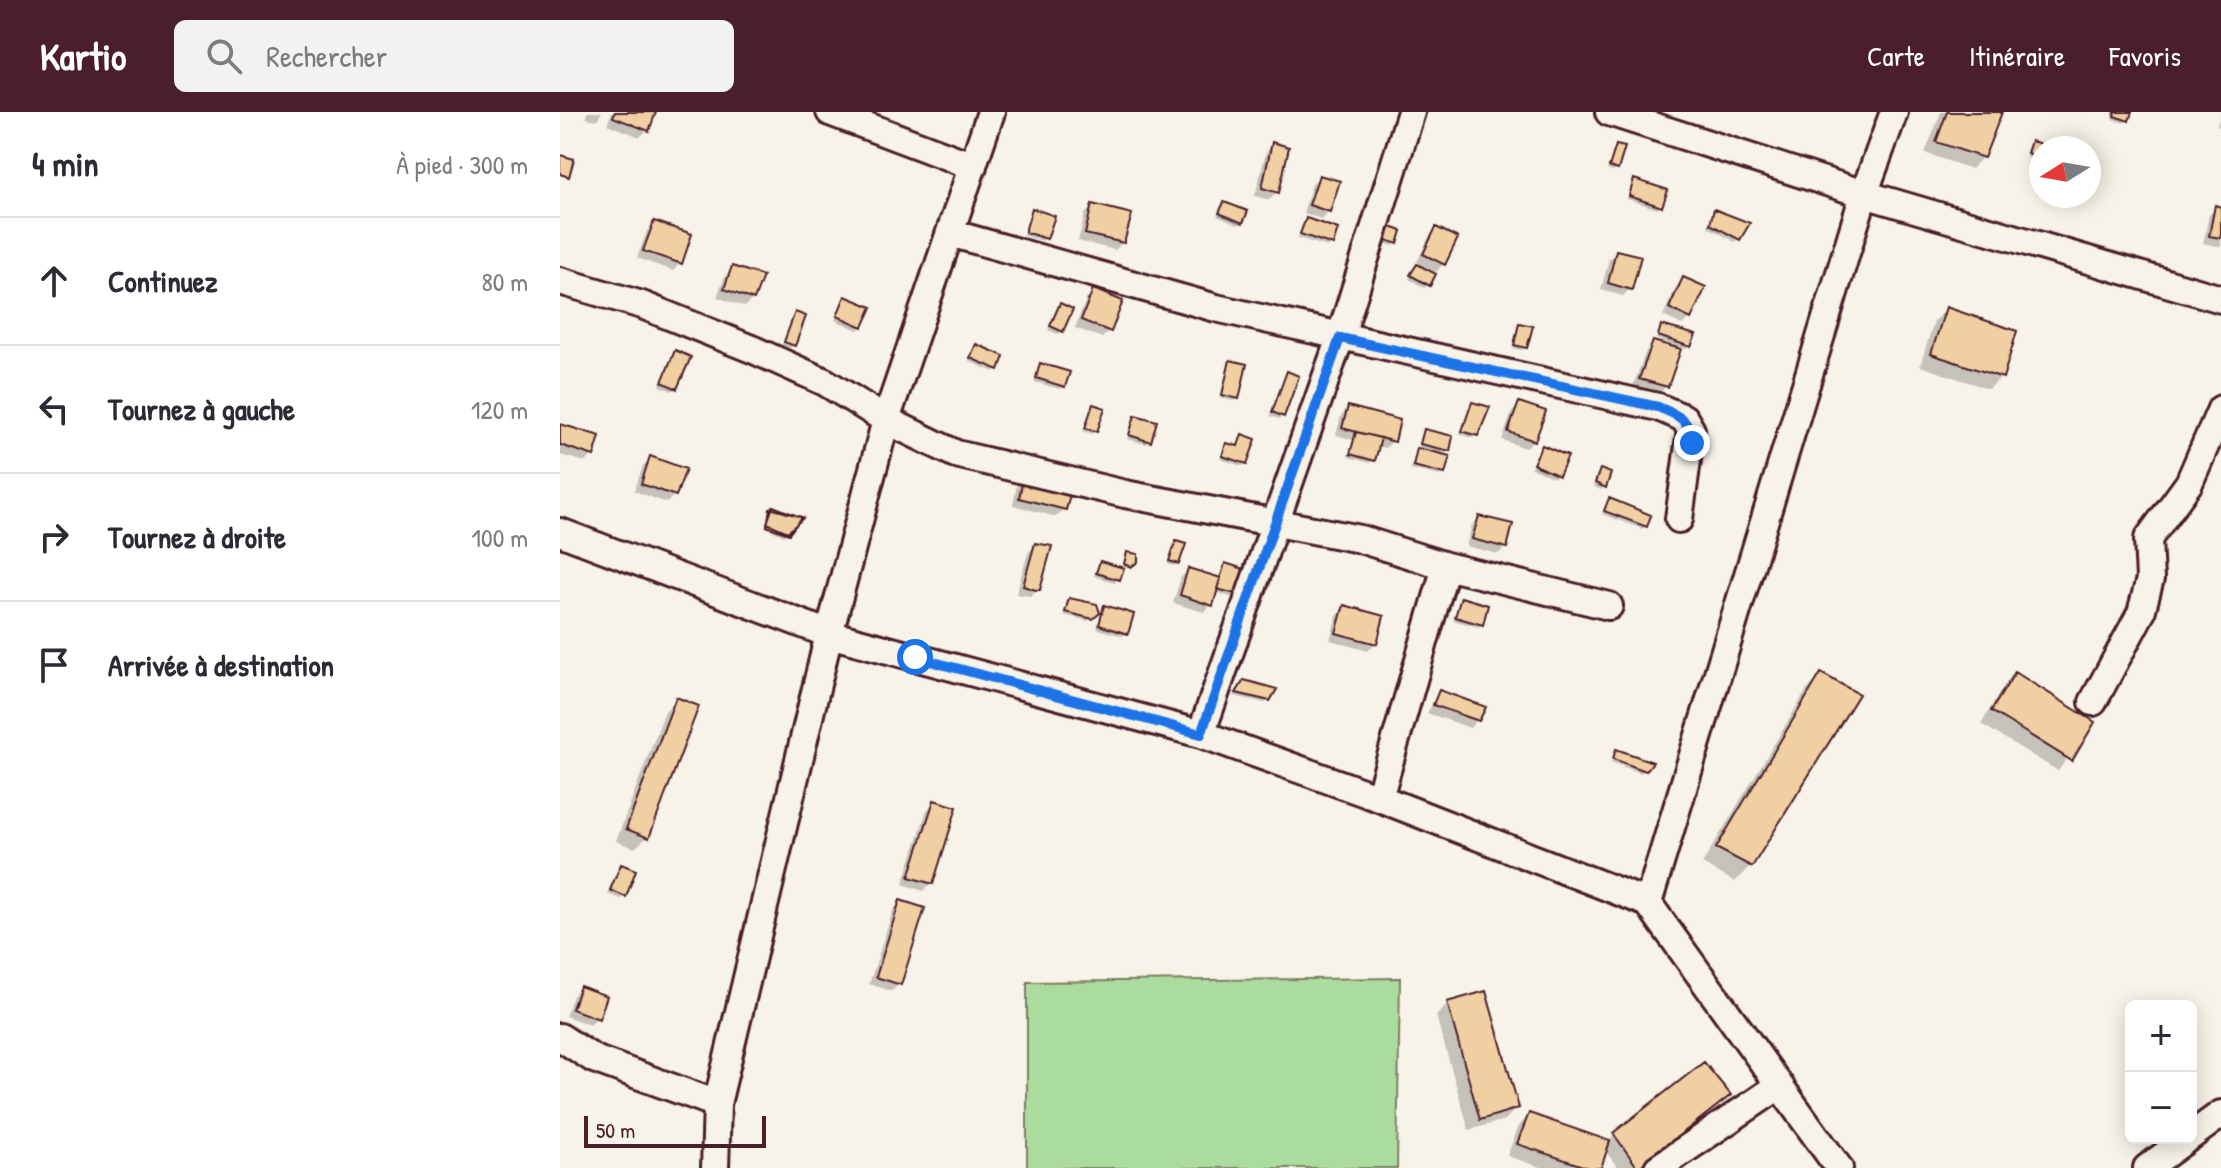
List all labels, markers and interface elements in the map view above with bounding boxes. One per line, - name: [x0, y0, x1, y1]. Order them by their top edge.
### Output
- search box: [174, 20, 734, 92]
- text: Kartio: [40, 30, 126, 82]
- icon: search: [202, 34, 246, 78]
- text: Rechercher: [266, 36, 387, 76]
- text: Carte: [1867, 37, 1925, 75]
- text: Itinéraire: [1969, 37, 2065, 75]
- text: Favoris: [2109, 37, 2181, 75]
- north arrow: [2029, 136, 2101, 208]
- text: 4 min: [32, 141, 99, 187]
- text: À pied · 300 m: [396, 147, 528, 182]
- icon: ahead: [32, 259, 76, 303]
- text: Continuez: [108, 261, 217, 301]
- text: 80 m: [481, 264, 528, 299]
- icon: left: [32, 387, 76, 431]
- text: Tournez à gauche: [108, 389, 295, 429]
- text: 120 m: [471, 392, 528, 427]
- route end: [1674, 425, 1710, 461]
- icon: right: [32, 515, 76, 559]
- text: Tournez à droite: [108, 517, 286, 557]
- text: 100 m: [472, 520, 528, 555]
- route start: [897, 639, 933, 675]
- icon: arrive: [32, 643, 76, 687]
- text: Arrivée à destination: [108, 645, 334, 685]
- map controls: [2125, 1000, 2197, 1144]
- button: +: [2125, 1000, 2197, 1072]
- button: −: [2125, 1072, 2197, 1144]
- scale bar: [584, 1112, 766, 1148]
- text: 50 m: [596, 1115, 635, 1145]

